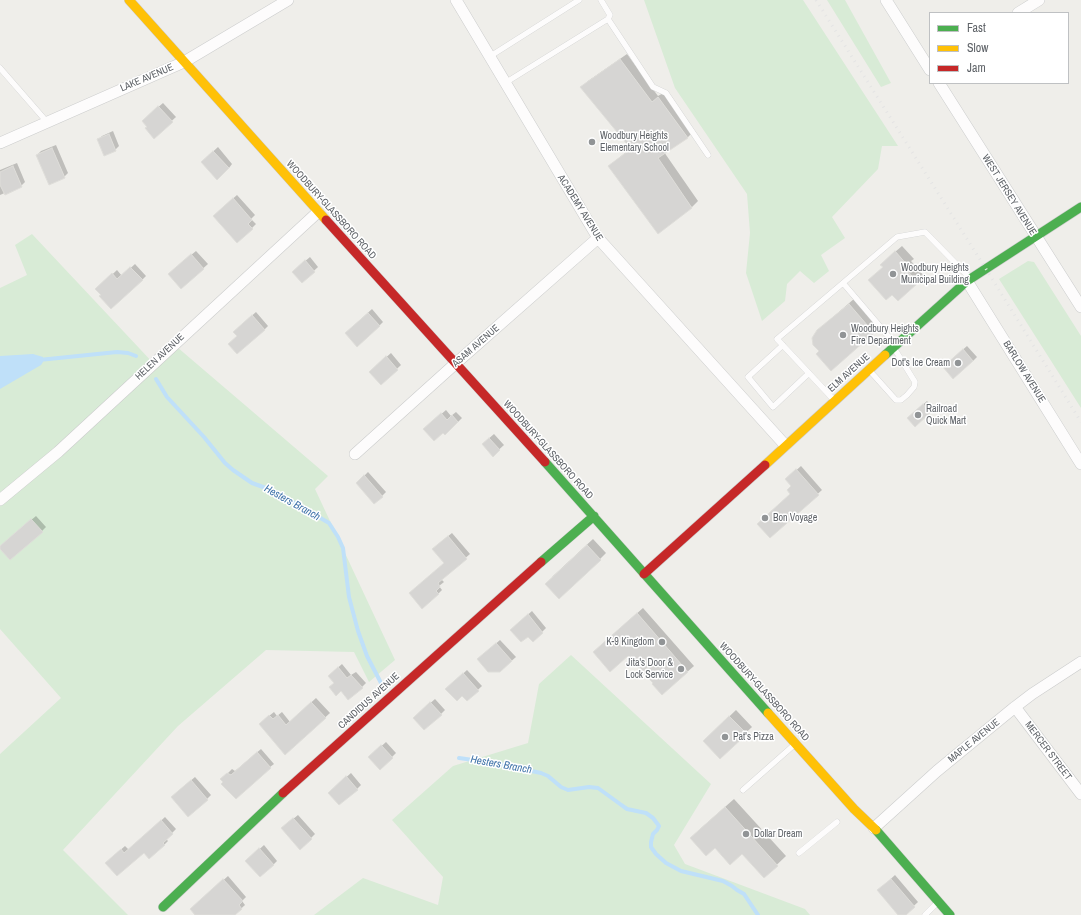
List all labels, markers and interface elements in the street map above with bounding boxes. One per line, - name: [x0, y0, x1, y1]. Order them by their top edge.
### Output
- legend: [929, 12, 1069, 84]
- text: Fast: [967, 20, 986, 36]
- text: Slow: [967, 40, 988, 56]
- text: Jam: [967, 60, 986, 76]
- street label: LAKE AVENUE: [119, 61, 175, 95]
- place label: Woodbury Heights Elementary School: [600, 130, 669, 154]
- marker: Woodbury Heights Elementary School: [587, 137, 597, 147]
- street label: WEST JERSEY AVENUE: [979, 152, 1039, 238]
- street label: WOODBURY-GLASSBORO ROAD: [284, 158, 378, 262]
- street label: ACADEMY AVENUE: [555, 173, 605, 243]
- place label: Woodbury Heights Municipal Building: [901, 262, 969, 286]
- marker: Woodbury Heights Municipal Building: [888, 269, 898, 279]
- street label: ASAM AVENUE: [450, 322, 502, 370]
- place label: Woodbury Heights Fire Department: [851, 323, 919, 346]
- marker: Woodbury Heights Fire Department: [838, 330, 848, 340]
- street label: HELEN AVENUE: [133, 331, 187, 383]
- street label: BARLOW AVENUE: [1000, 339, 1048, 405]
- street label: ELM AVENUE: [826, 351, 872, 395]
- place label: Dot's Ice Cream: [891, 357, 950, 369]
- marker: Dot's Ice Cream: [953, 358, 963, 368]
- street label: WOODBURY-GLASSBORO ROAD: [501, 398, 595, 502]
- place label: Railroad Quick Mart: [926, 403, 966, 426]
- marker: Railroad Quick Mart: [913, 410, 923, 420]
- water label: Hesters Branch: [262, 482, 322, 524]
- place label: Bon Voyage: [773, 512, 817, 524]
- marker: Bon Voyage: [760, 513, 770, 523]
- place label: K-9 Kingdom: [606, 636, 654, 648]
- marker: K-9 Kingdom: [657, 637, 667, 647]
- street label: WOODBURY-GLASSBORO ROAD: [717, 640, 811, 744]
- place label: Jita's Door & Lock Service: [626, 657, 673, 680]
- marker: Jita's Door & Lock Service: [676, 664, 686, 674]
- street label: CANDIDUS AVENUE: [336, 670, 402, 732]
- street label: MAPLE AVENUE: [946, 716, 1002, 766]
- street label: MERCER STREET: [1022, 719, 1074, 783]
- place label: Pat's Pizza: [733, 731, 774, 743]
- marker: Pat's Pizza: [720, 732, 730, 742]
- water label: Hesters Branch: [469, 753, 533, 777]
- place label: Dollar Dream: [754, 828, 802, 840]
- marker: Dollar Dream: [741, 829, 751, 839]

